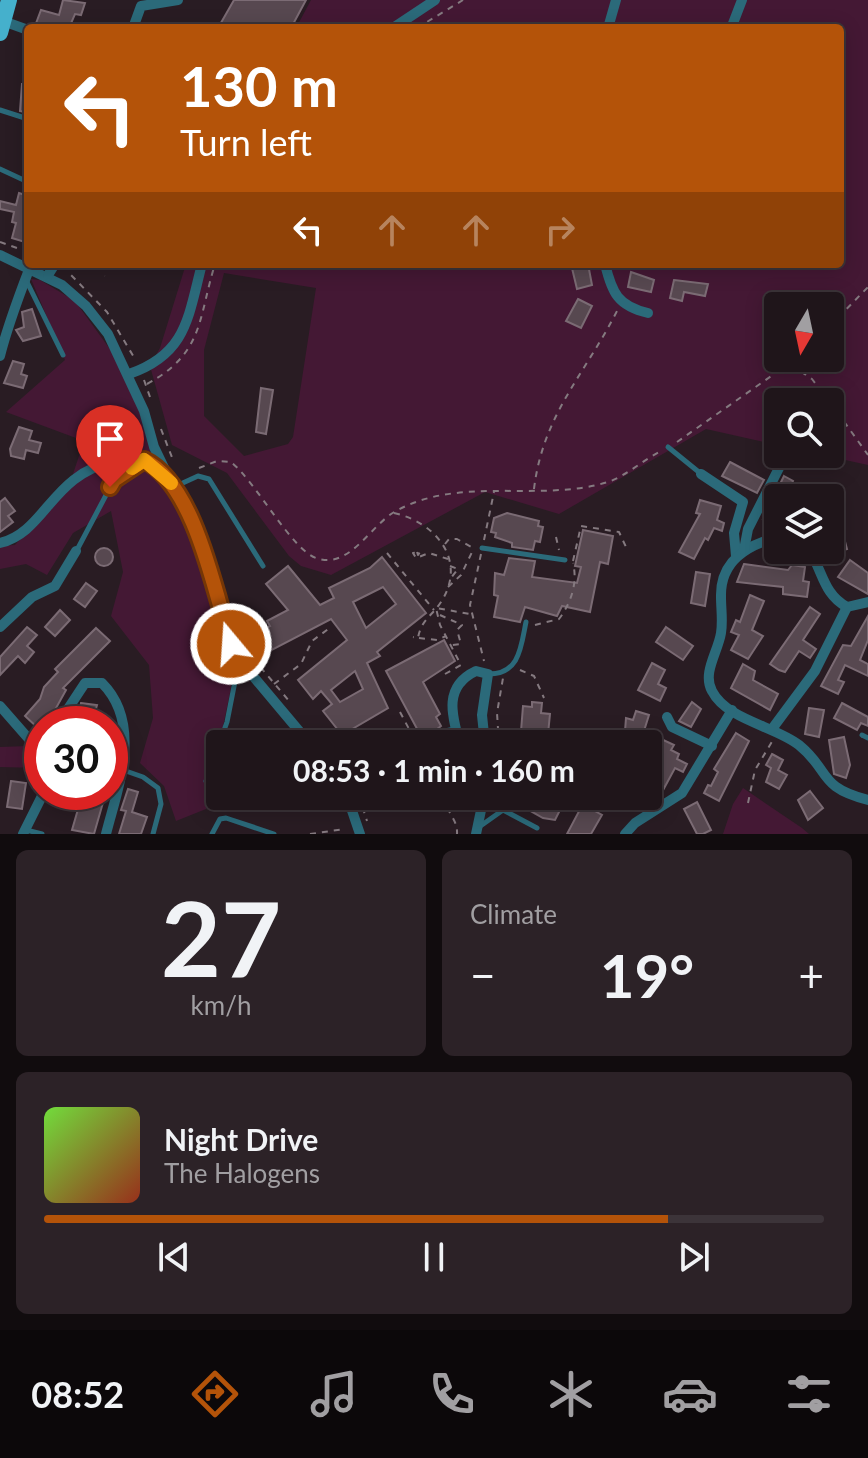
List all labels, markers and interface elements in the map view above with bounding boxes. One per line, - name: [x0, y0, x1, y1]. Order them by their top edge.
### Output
- text: 130 m: [180, 52, 338, 119]
- icon: left: [48, 56, 152, 160]
- text: Turn left: [180, 120, 312, 164]
- icon: left: [286, 208, 330, 252]
- icon: ahead: [370, 208, 414, 252]
- icon: ahead: [454, 208, 498, 252]
- icon: right: [538, 208, 582, 252]
- north arrow: [764, 292, 844, 372]
- map controls: [764, 292, 844, 564]
- button: search: [764, 388, 844, 468]
- pin: [76, 405, 144, 487]
- icon: arrive: [88, 417, 132, 461]
- button: layers: [764, 484, 844, 564]
- position arrow: [189, 602, 273, 686]
- speed limit sign: 30: [24, 706, 128, 810]
- text: 08:53 · 1 min · 160 m: [293, 752, 575, 788]
- text: 27: [161, 874, 281, 999]
- text: Climate: [470, 898, 557, 930]
- text: 19°: [600, 939, 694, 1011]
- text: −: [470, 949, 496, 1001]
- text: +: [798, 949, 824, 1001]
- text: km/h: [191, 989, 251, 1021]
- text: Night Drive: [164, 1121, 318, 1157]
- text: The Halogens: [164, 1157, 320, 1189]
- icon: previous: [152, 1235, 196, 1279]
- icon: pause: [412, 1235, 456, 1279]
- icon: next: [672, 1235, 716, 1279]
- icon: directions: [187, 1366, 243, 1422]
- icon: music: [306, 1366, 362, 1422]
- icon: phone: [424, 1366, 480, 1422]
- icon: climate: [543, 1366, 599, 1422]
- icon: car: [662, 1366, 718, 1422]
- icon: filters: [781, 1366, 837, 1422]
- text: 08:52: [31, 1372, 124, 1416]

